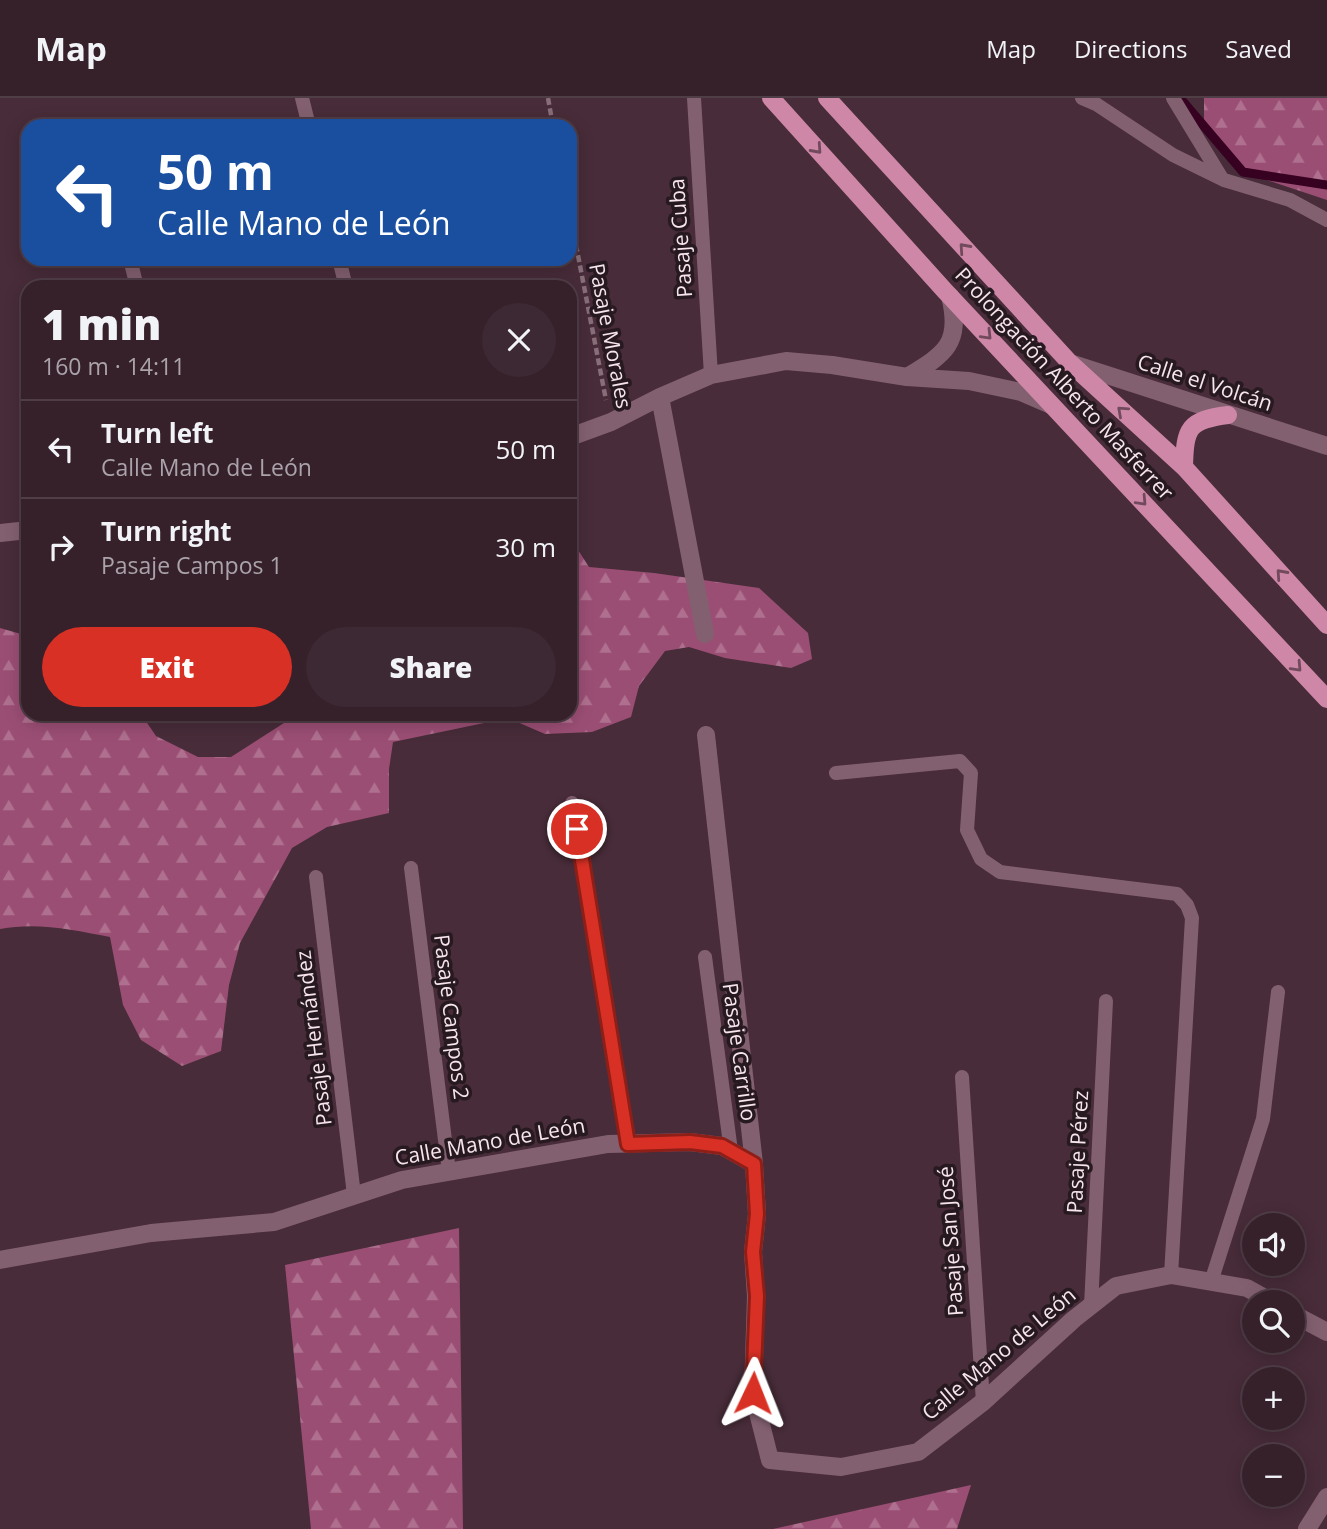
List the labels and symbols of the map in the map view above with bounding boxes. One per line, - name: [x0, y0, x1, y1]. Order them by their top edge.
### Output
- one-way arrow: [808, 141, 821, 154]
- street label: Pasaje Cuba: [662, 178, 698, 298]
- one-way arrow: [960, 243, 973, 256]
- street label: Pasaje Morales: [583, 261, 639, 411]
- street label: Prolongación Alberto Masferrer: [949, 261, 1180, 506]
- one-way arrow: [978, 326, 991, 339]
- street label: Calle el Volcán: [1134, 347, 1276, 417]
- one-way arrow: [1117, 407, 1130, 420]
- one-way arrow: [1134, 493, 1146, 506]
- one-way arrow: [1277, 569, 1289, 582]
- one-way arrow: [1289, 659, 1302, 672]
- pin: [547, 799, 607, 859]
- street label: Pasaje Campos 2: [428, 933, 476, 1101]
- street label: Pasaje Hernández: [288, 949, 338, 1127]
- street label: Pasaje Carrillo: [716, 981, 764, 1123]
- street label: Pasaje Pérez: [1060, 1090, 1094, 1214]
- street label: Calle Mano de León: [393, 1111, 587, 1172]
- street label: Pasaje San José: [931, 1165, 969, 1317]
- street label: Calle Mano de León: [916, 1281, 1081, 1426]
- position arrow: [716, 1356, 790, 1430]

